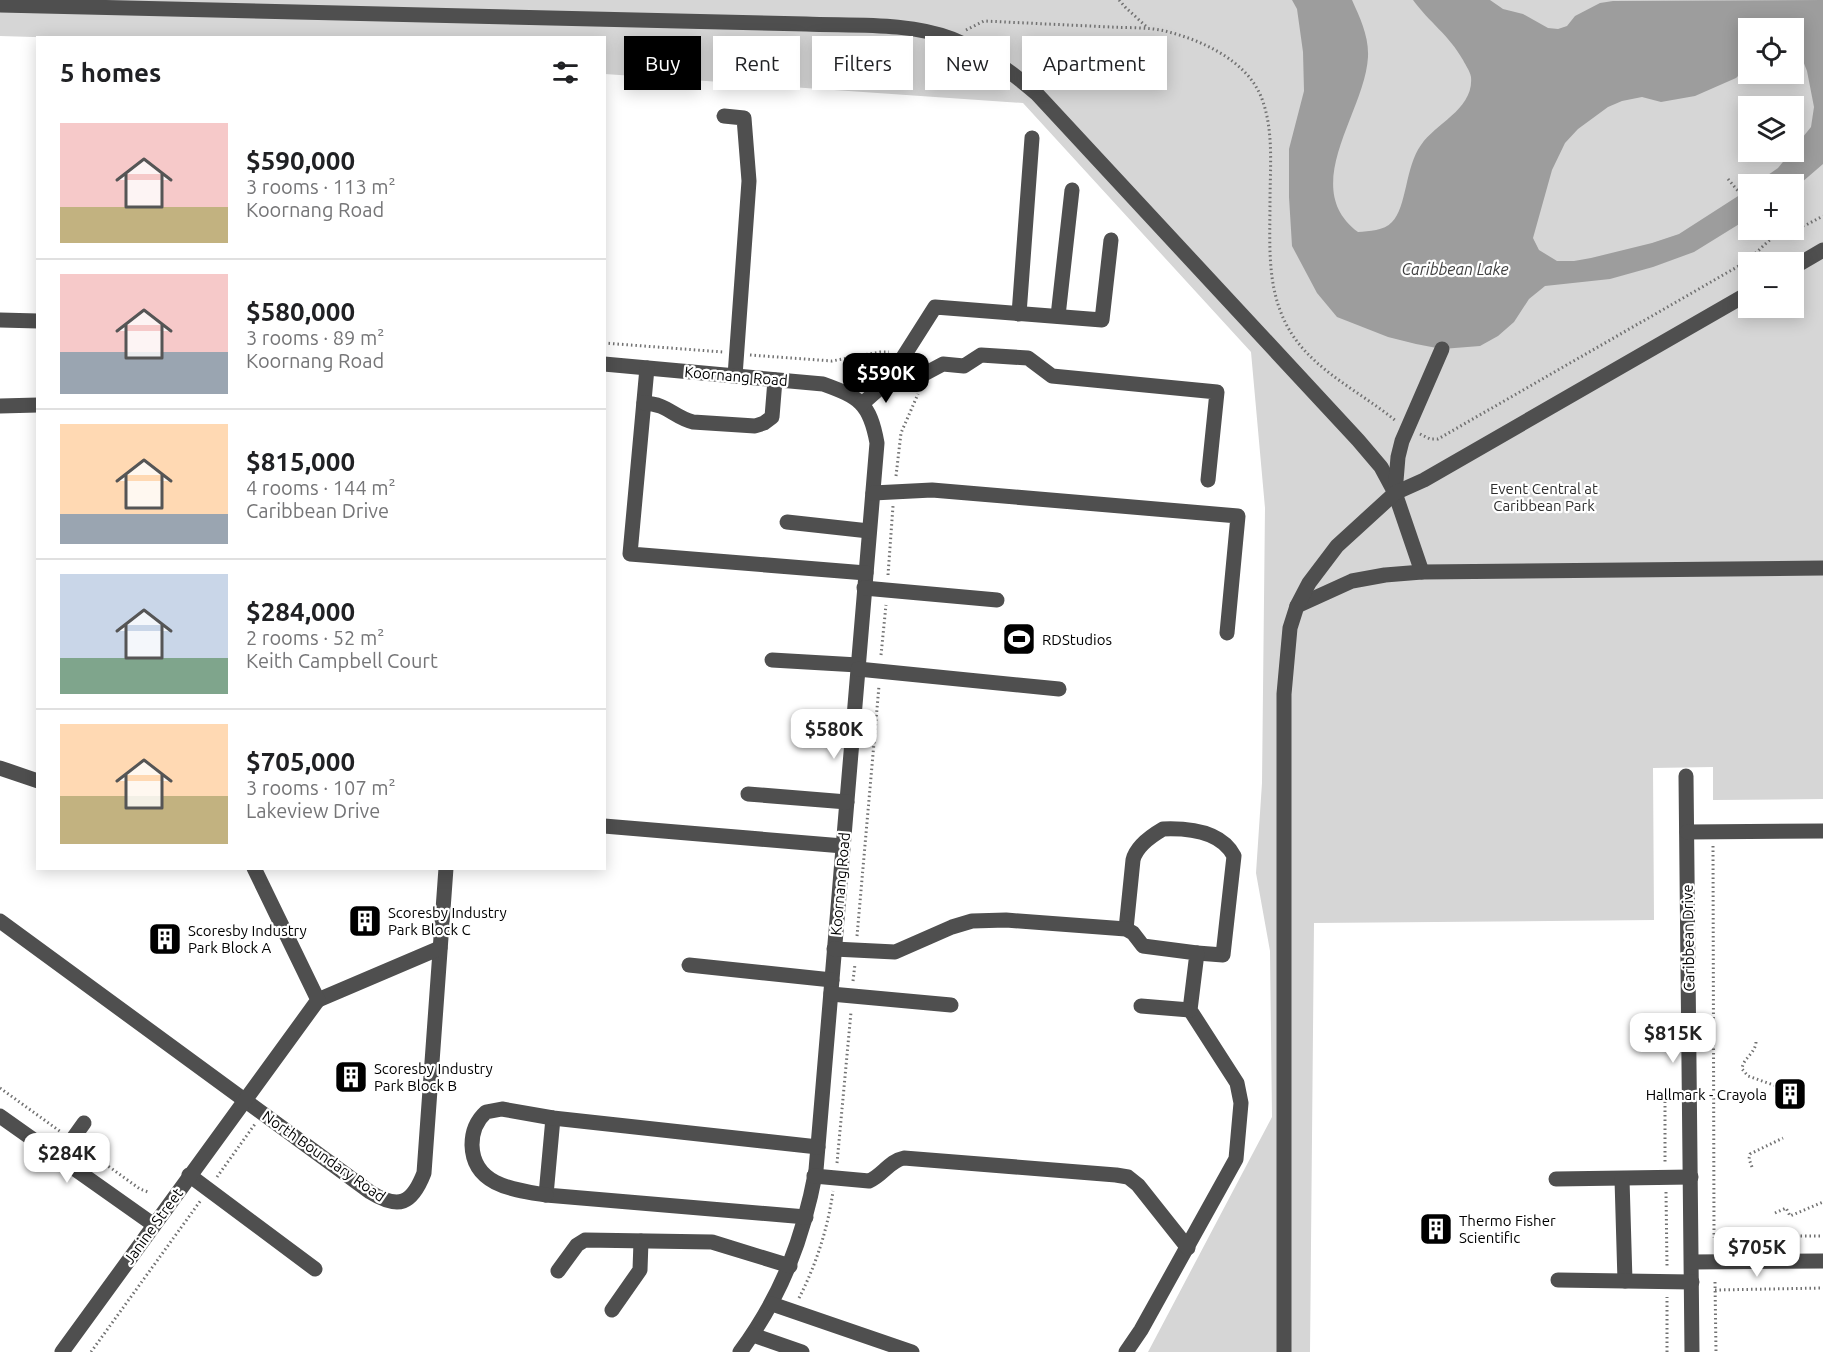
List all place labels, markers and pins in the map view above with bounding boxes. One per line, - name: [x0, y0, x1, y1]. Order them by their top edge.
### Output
- pin: $590K: [844, 353, 928, 404]
- sports icon: RDStudios: [1001, 621, 1037, 657]
- place label: RDStudios: [1042, 631, 1112, 648]
- pin: $580K: [792, 709, 876, 760]
- building icon: Scoresby Industry Park Block C: [347, 903, 383, 939]
- place label: Scoresby Industry Park Block C: [388, 904, 507, 938]
- building icon: Scoresby Industry Park Block A: [147, 921, 183, 957]
- place label: Scoresby Industry Park Block A: [188, 922, 307, 956]
- pin: $815K: [1631, 1013, 1715, 1064]
- building icon: Scoresby Industry Park Block B: [333, 1059, 369, 1095]
- place label: Scoresby Industry Park Block B: [374, 1060, 493, 1094]
- building icon: Hallmark - Crayola: [1772, 1076, 1808, 1112]
- place label: Hallmark - Crayola: [1646, 1086, 1767, 1103]
- pin: $284K: [25, 1133, 109, 1184]
- building icon: Thermo Fisher Scientific: [1418, 1211, 1454, 1247]
- place label: Thermo Fisher Scientific: [1459, 1212, 1556, 1246]
- pin: $705K: [1715, 1227, 1799, 1278]

